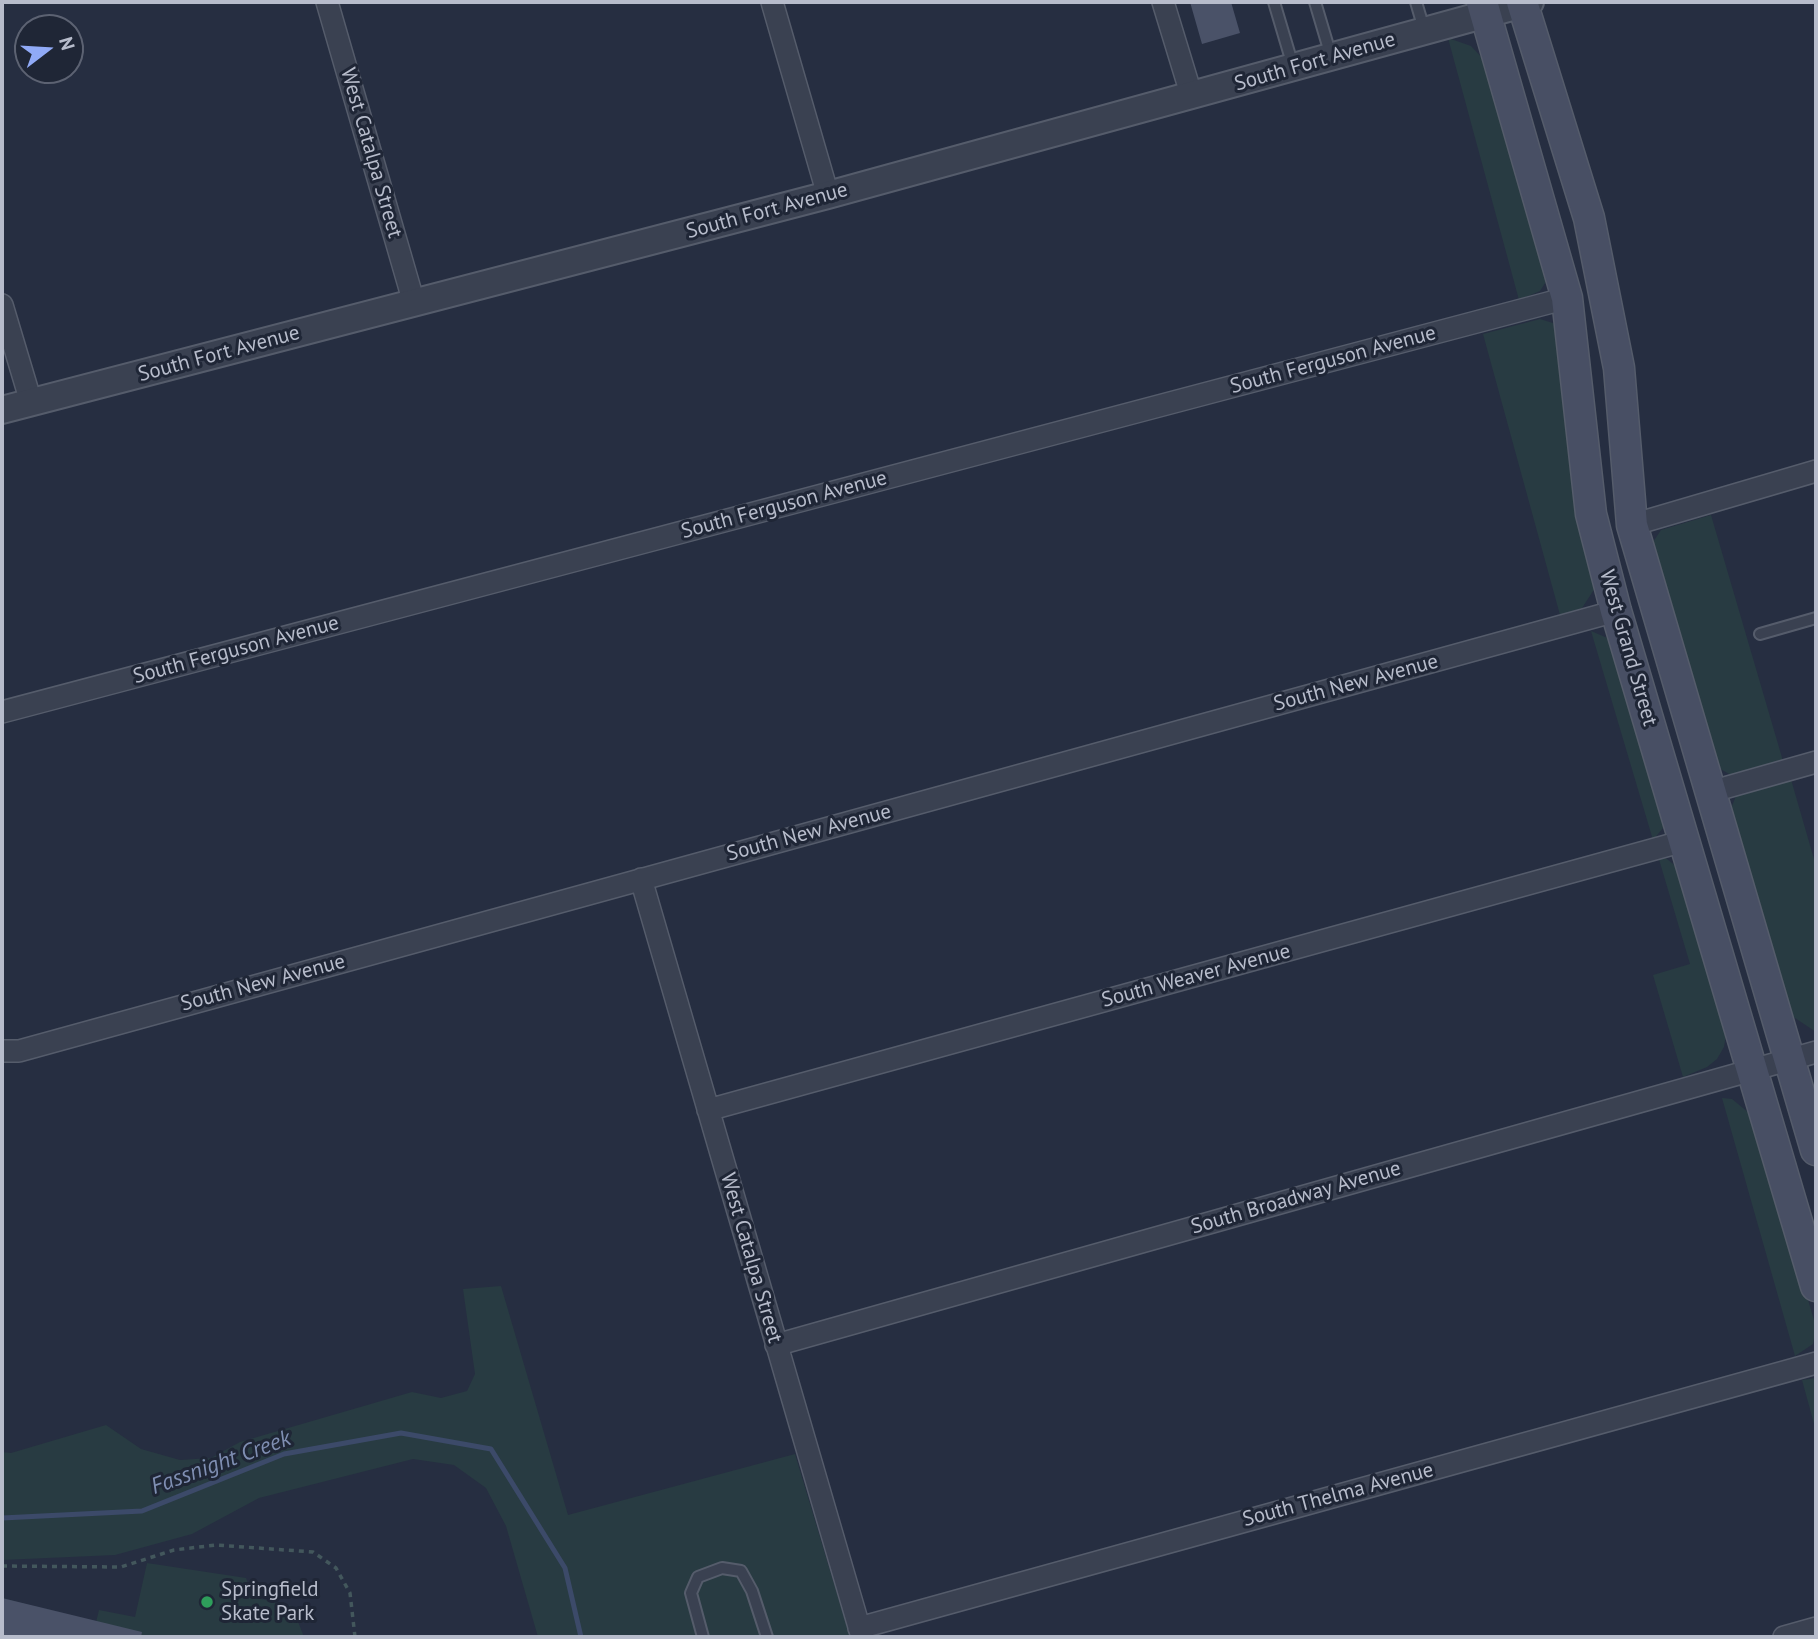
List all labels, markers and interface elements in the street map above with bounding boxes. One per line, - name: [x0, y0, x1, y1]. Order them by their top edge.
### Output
- north arrow: [14, 14, 84, 84]
- street label: South Fort Avenue: [1232, 27, 1398, 97]
- text: N: [54, 34, 80, 53]
- street label: West Catalpa Street: [335, 65, 407, 241]
- street label: South Fort Avenue: [684, 177, 850, 245]
- street label: South Fort Avenue: [136, 320, 302, 388]
- street label: South Ferguson Avenue: [1227, 320, 1439, 400]
- street label: South Ferguson Avenue: [678, 465, 890, 545]
- street label: West Grand Street: [1594, 567, 1662, 729]
- street label: South Ferguson Avenue: [130, 610, 342, 690]
- street label: South New Avenue: [1271, 649, 1441, 717]
- street label: South New Avenue: [724, 799, 894, 867]
- street label: South Weaver Avenue: [1099, 939, 1293, 1013]
- street label: South New Avenue: [178, 949, 348, 1017]
- street label: South Broadway Avenue: [1188, 1156, 1404, 1240]
- street label: West Catalpa Street: [715, 1170, 787, 1346]
- water label: Fassnight Creek: [147, 1425, 295, 1501]
- street label: South Thelma Avenue: [1240, 1457, 1436, 1533]
- place label: Springfield Skate Park: [221, 1577, 318, 1627]
- marker: Springfield Skate Park: [199, 1594, 215, 1610]

